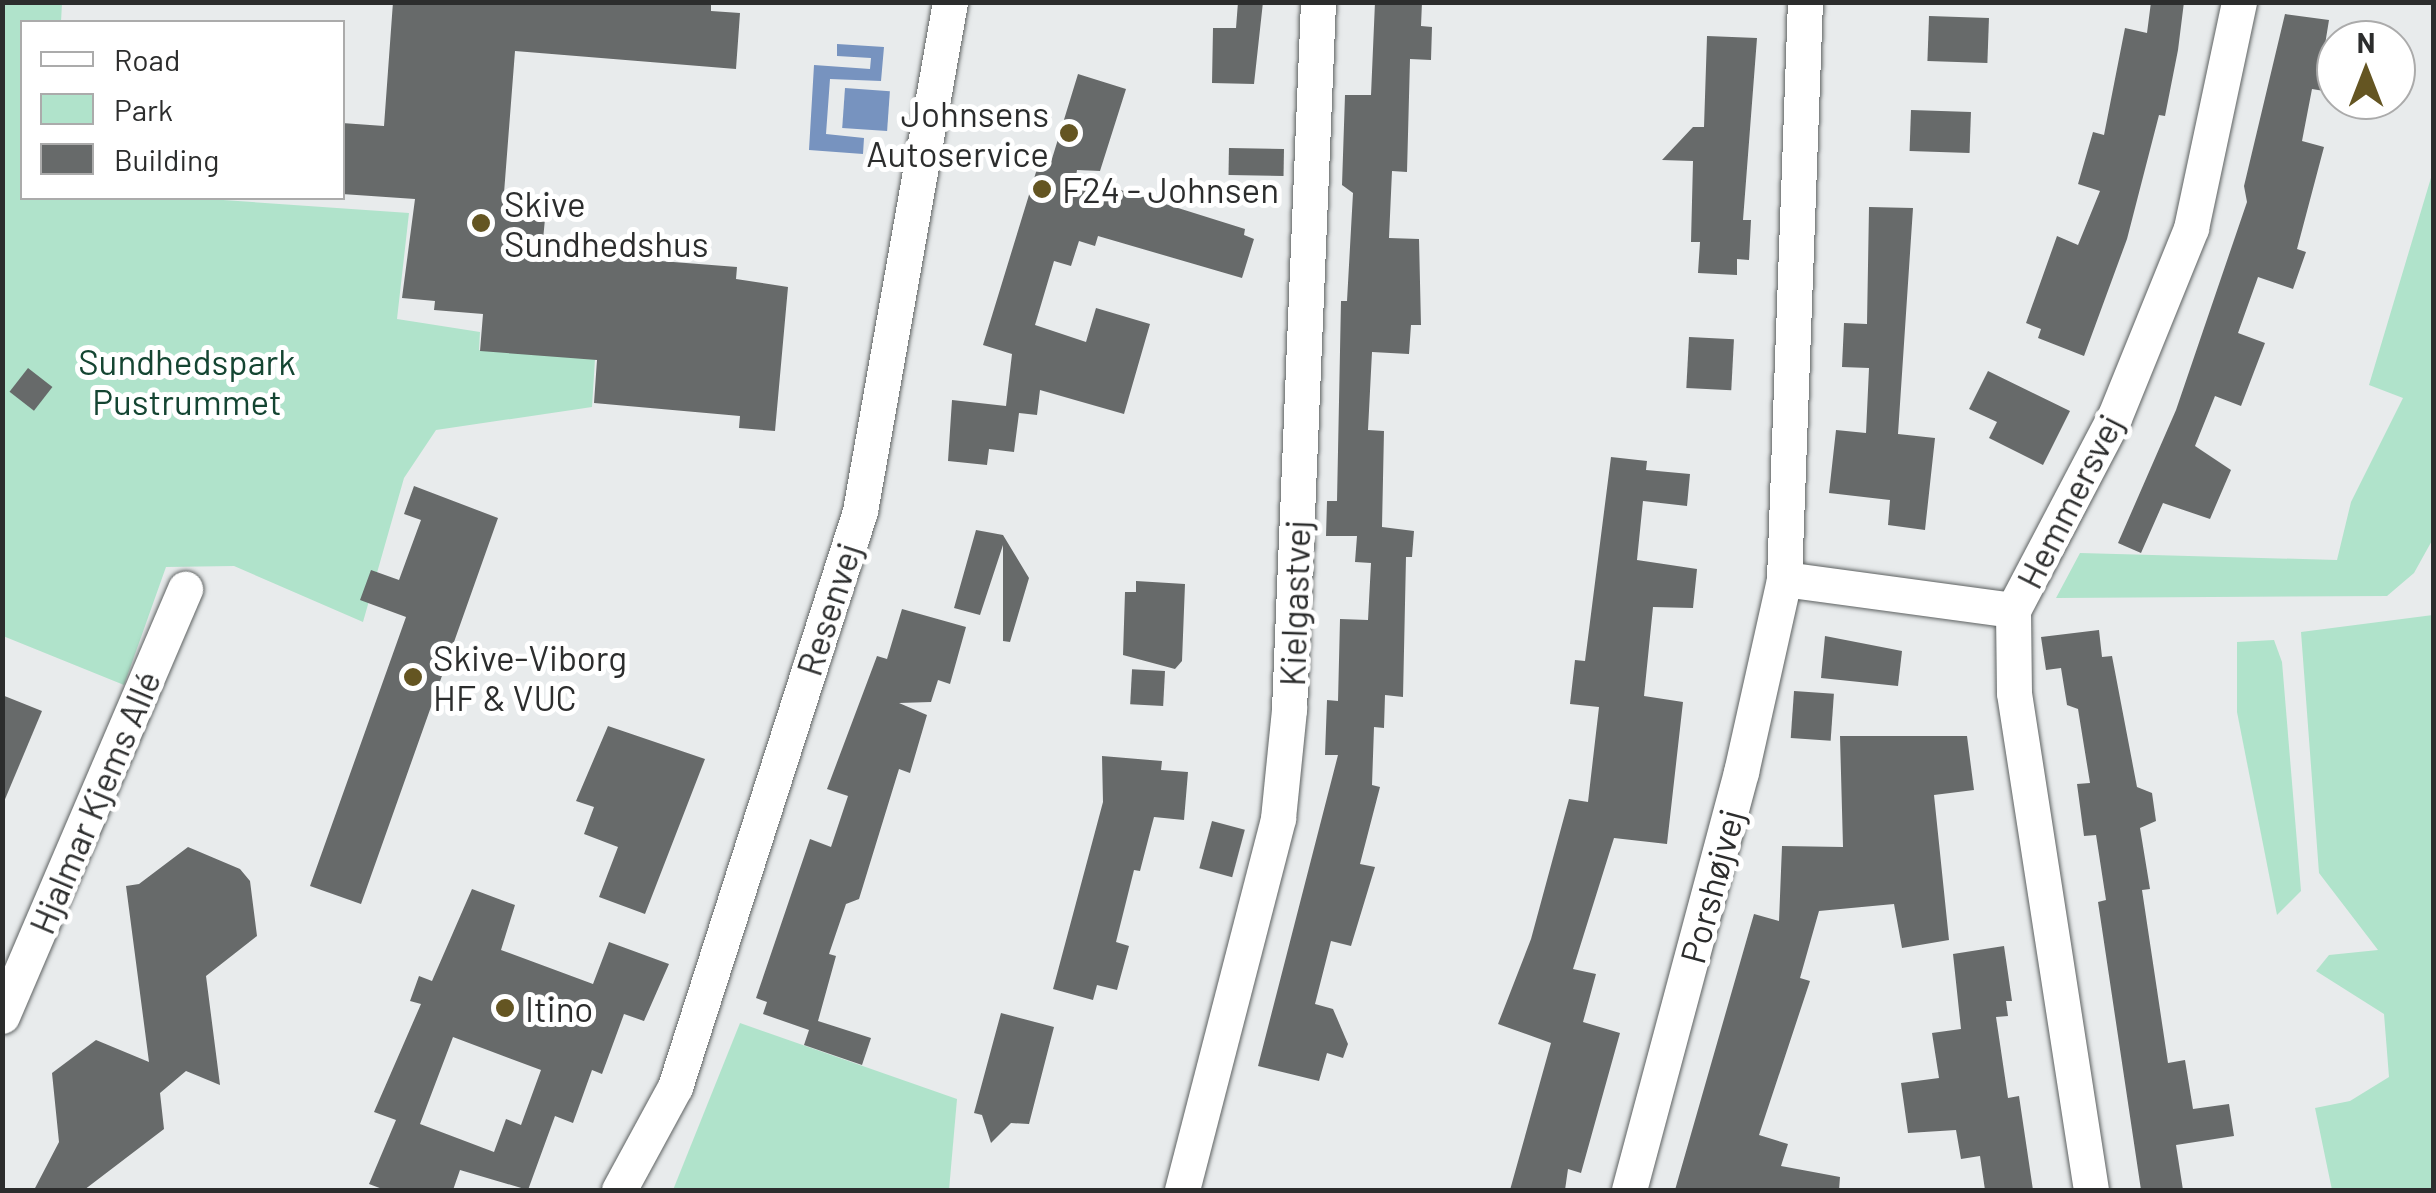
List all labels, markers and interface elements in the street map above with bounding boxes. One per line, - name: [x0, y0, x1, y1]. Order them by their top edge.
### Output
- legend: [20, 20, 345, 200]
- north arrow: [2316, 20, 2416, 120]
- text: N: [2357, 25, 2375, 59]
- text: Road: [114, 41, 180, 77]
- text: Park: [114, 91, 173, 127]
- place label: Johnsens Autoservice: [866, 92, 1049, 174]
- marker: Johnsens Autoservice: [1058, 122, 1080, 144]
- text: Building: [114, 141, 219, 177]
- place label: F24 - Johnsen: [1062, 168, 1279, 210]
- marker: F24 - Johnsen: [1031, 178, 1053, 200]
- place label: Skive Sundhedshus: [504, 182, 709, 264]
- marker: Skive Sundhedshus: [468, 210, 494, 236]
- park label: Sundhedspark Pustrummet: [78, 340, 296, 422]
- street label: Hemmersvej: [2007, 407, 2131, 595]
- street label: Kielgastvej: [1270, 519, 1318, 687]
- street label: Resenvej: [787, 537, 869, 681]
- place label: Skive-Viborg HF & VUC: [433, 636, 627, 718]
- street label: Hjalmar Kjems Allé: [20, 664, 168, 940]
- marker: Skive-Viborg HF & VUC: [402, 666, 424, 688]
- street label: Porshøjvej: [1670, 804, 1752, 968]
- place label: Itino: [525, 987, 593, 1029]
- marker: Itino: [494, 997, 516, 1019]

